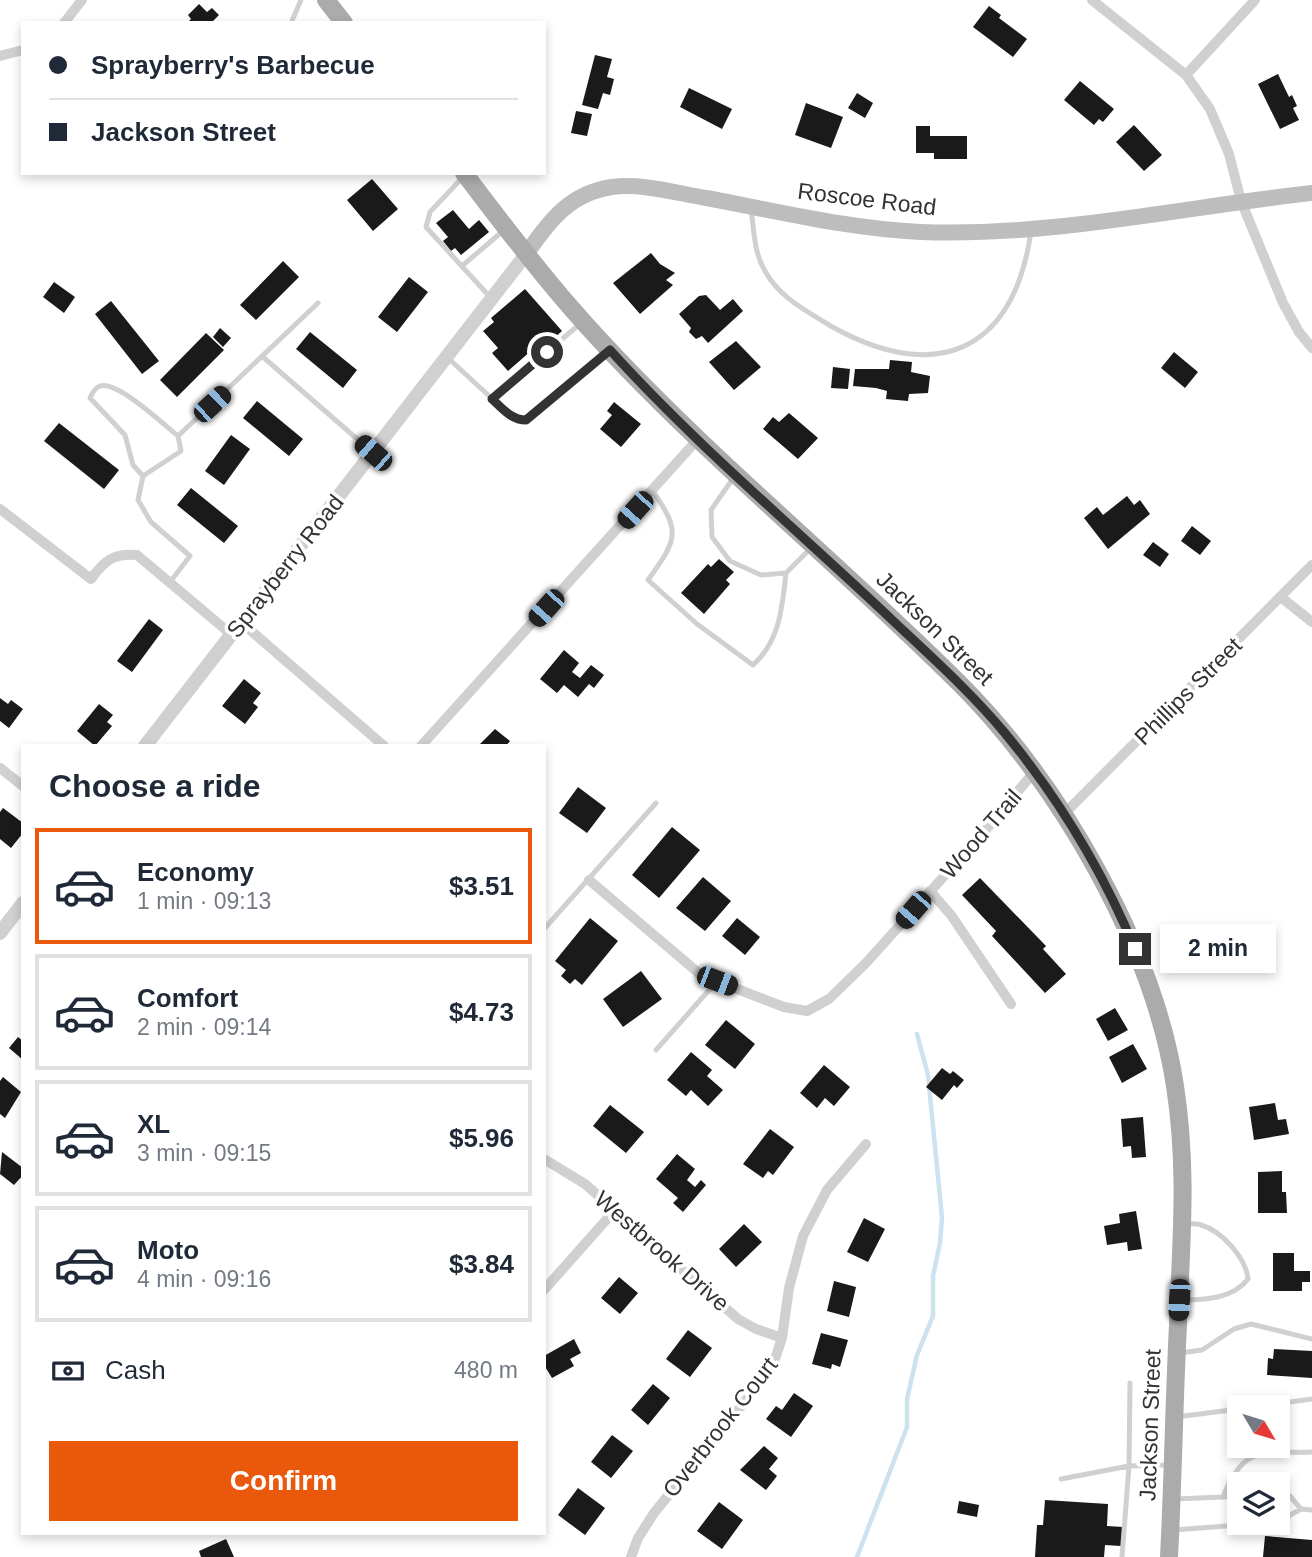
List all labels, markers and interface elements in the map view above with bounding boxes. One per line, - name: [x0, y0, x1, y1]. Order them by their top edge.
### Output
- text: Sprayberry's Barbecue: [91, 50, 375, 80]
- text: Jackson Street: [91, 117, 276, 147]
- street label: Roscoe Road: [796, 178, 938, 220]
- route start: [531, 336, 563, 368]
- car: [190, 382, 235, 426]
- car: [351, 431, 396, 475]
- car: [614, 487, 657, 533]
- street label: Sprayberry Road: [221, 489, 349, 643]
- street label: Jackson Street: [871, 566, 999, 691]
- car: [525, 585, 568, 631]
- street label: Phillips Street: [1129, 632, 1247, 750]
- text: Choose a ride: [49, 768, 261, 804]
- street label: Wood Trail: [935, 784, 1027, 884]
- icon: car: [53, 855, 116, 918]
- text: Economy: [137, 857, 254, 887]
- text: $3.51: [449, 871, 514, 901]
- car: [892, 887, 935, 933]
- text: 1 min · 09:13: [137, 888, 271, 914]
- callout: 2 min: [1160, 925, 1275, 974]
- route end: [1119, 933, 1151, 965]
- text: 2 min: [1188, 935, 1248, 961]
- car: [694, 964, 741, 998]
- icon: car: [53, 981, 116, 1044]
- text: Comfort: [137, 983, 238, 1013]
- text: $4.73: [449, 997, 514, 1027]
- text: 2 min · 09:14: [137, 1014, 271, 1040]
- icon: car: [53, 1107, 116, 1170]
- text: XL: [137, 1109, 170, 1139]
- text: $5.96: [449, 1123, 514, 1153]
- text: 3 min · 09:15: [137, 1140, 271, 1166]
- street label: Westbrook Drive: [589, 1186, 735, 1316]
- icon: car: [53, 1233, 116, 1296]
- text: Moto: [137, 1235, 199, 1265]
- text: $3.84: [449, 1249, 514, 1279]
- text: 4 min · 09:16: [137, 1266, 271, 1292]
- car: [1168, 1278, 1191, 1322]
- street label: Jackson Street: [1134, 1348, 1166, 1501]
- icon: cash: [49, 1352, 87, 1390]
- street label: Overbrook Court: [657, 1352, 783, 1502]
- text: Cash: [105, 1355, 166, 1385]
- text: 480 m: [454, 1357, 518, 1383]
- north arrow: [1227, 1395, 1290, 1458]
- map controls: [1227, 1395, 1290, 1535]
- button: Confirm: [49, 1441, 518, 1521]
- button: layers: [1227, 1472, 1290, 1535]

